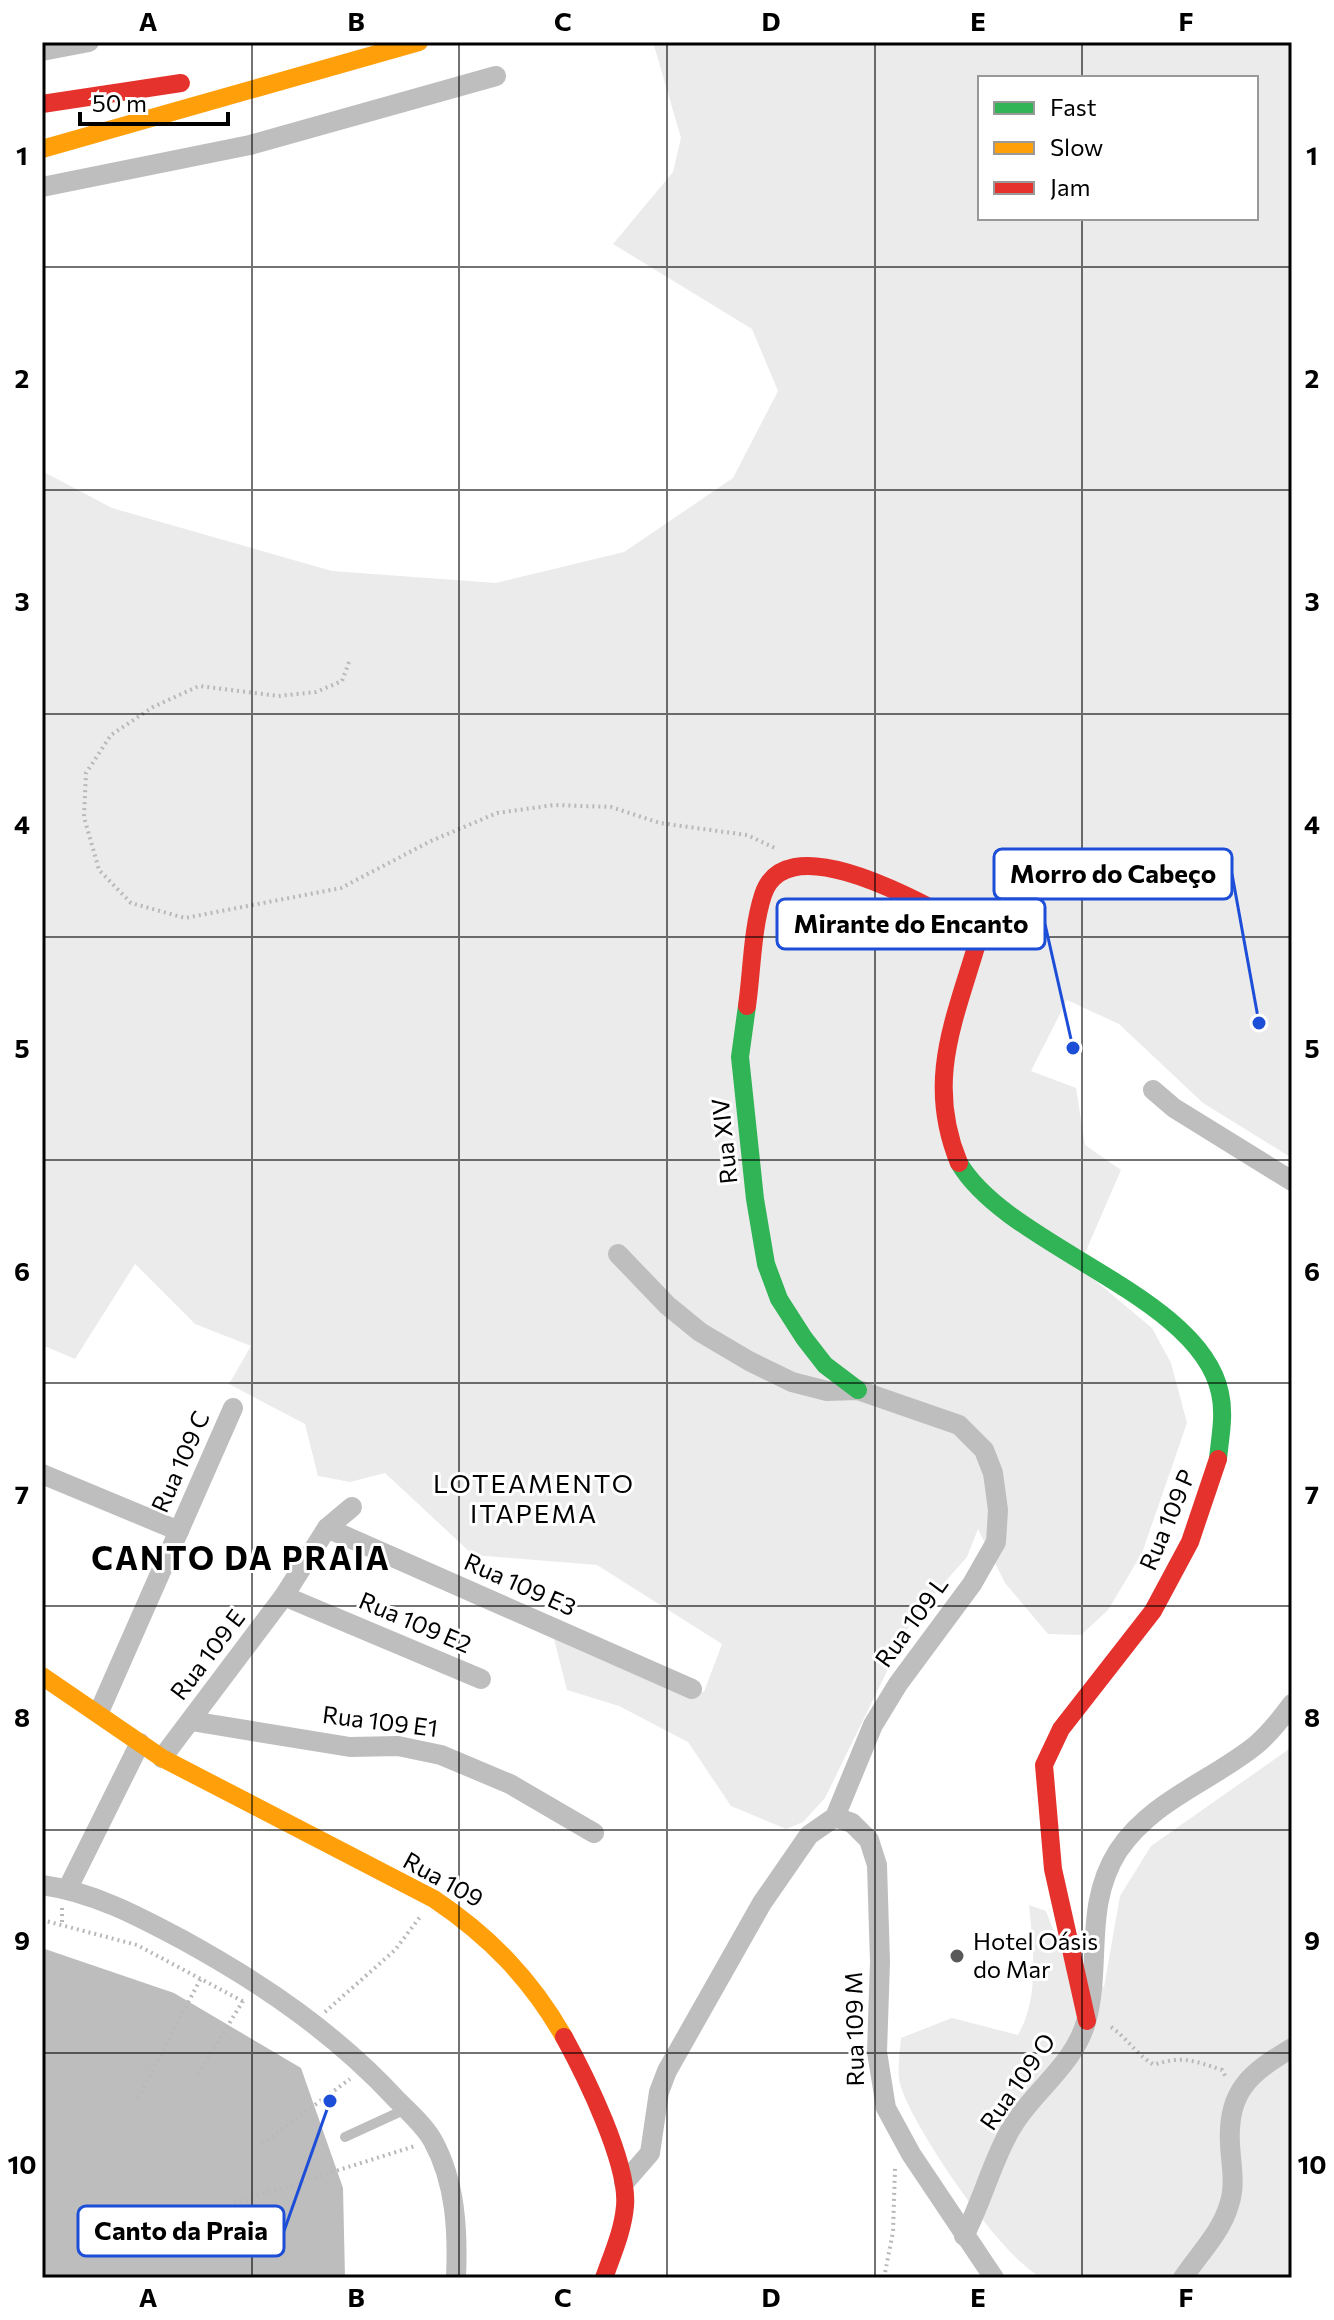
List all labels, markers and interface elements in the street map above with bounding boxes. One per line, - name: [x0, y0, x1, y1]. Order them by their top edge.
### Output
- text: A: [139, 5, 158, 36]
- text: B: [347, 5, 365, 36]
- text: C: [554, 5, 572, 36]
- text: D: [761, 5, 781, 36]
- text: E: [970, 5, 986, 36]
- text: F: [1178, 5, 1194, 36]
- scale bar: [80, 76, 228, 126]
- legend: [978, 76, 1258, 220]
- text: 50 m: [92, 88, 147, 117]
- text: Fast: [1050, 92, 1097, 121]
- text: Slow: [1050, 132, 1103, 161]
- text: 1: [16, 139, 28, 170]
- text: 1: [1306, 139, 1318, 170]
- text: Jam: [1050, 172, 1090, 201]
- text: 2: [15, 362, 29, 393]
- text: 2: [1305, 362, 1319, 393]
- text: 3: [14, 585, 30, 616]
- text: 3: [1304, 585, 1320, 616]
- text: 4: [14, 808, 30, 839]
- text: 4: [1304, 808, 1320, 839]
- callout: Morro do Cabeço: [994, 849, 1232, 899]
- text: Morro do Cabeço: [1010, 857, 1216, 888]
- callout: Mirante do Encanto: [777, 899, 1045, 949]
- text: Mirante do Encanto: [793, 907, 1029, 938]
- text: 5: [14, 1032, 30, 1063]
- text: 5: [1304, 1032, 1320, 1063]
- street label: Rua XIV: [705, 1097, 742, 1185]
- text: 6: [14, 1255, 30, 1286]
- text: 6: [1304, 1255, 1320, 1286]
- street label: Rua 109 C: [144, 1406, 215, 1517]
- street label: Rua 109 P: [1132, 1465, 1201, 1574]
- district label: LOTEAMENTO ITAPEMA: [433, 1467, 635, 1528]
- text: 7: [15, 1478, 29, 1509]
- text: 7: [1305, 1478, 1319, 1509]
- district label: CANTO DA PRAIA: [91, 1537, 391, 1577]
- street label: Rua 109 E3: [460, 1546, 581, 1621]
- street label: Rua 109 L: [868, 1570, 953, 1672]
- street label: Rua 109 E2: [355, 1585, 476, 1658]
- street label: Rua 109 E: [163, 1603, 250, 1705]
- street label: Rua 109 E1: [321, 1699, 440, 1742]
- text: 8: [14, 1701, 30, 1732]
- text: 8: [1304, 1701, 1320, 1732]
- street label: Rua 109: [399, 1845, 489, 1912]
- text: 9: [14, 1924, 30, 1955]
- text: 9: [1304, 1924, 1320, 1955]
- place label: Hotel Oásis do Mar: [973, 1926, 1098, 1983]
- marker: Hotel Oásis do Mar: [948, 1947, 966, 1965]
- street label: Rua 109 M: [838, 1971, 869, 2087]
- street label: Rua 109 O: [973, 2027, 1061, 2135]
- text: 10: [7, 2148, 37, 2179]
- text: 10: [1297, 2148, 1327, 2179]
- callout: Canto da Praia: [78, 2206, 284, 2256]
- text: Canto da Praia: [94, 2214, 268, 2245]
- text: A: [139, 2281, 158, 2312]
- text: B: [347, 2281, 365, 2312]
- text: C: [554, 2281, 572, 2312]
- text: D: [761, 2281, 781, 2312]
- text: E: [970, 2281, 986, 2312]
- text: F: [1178, 2281, 1194, 2312]

